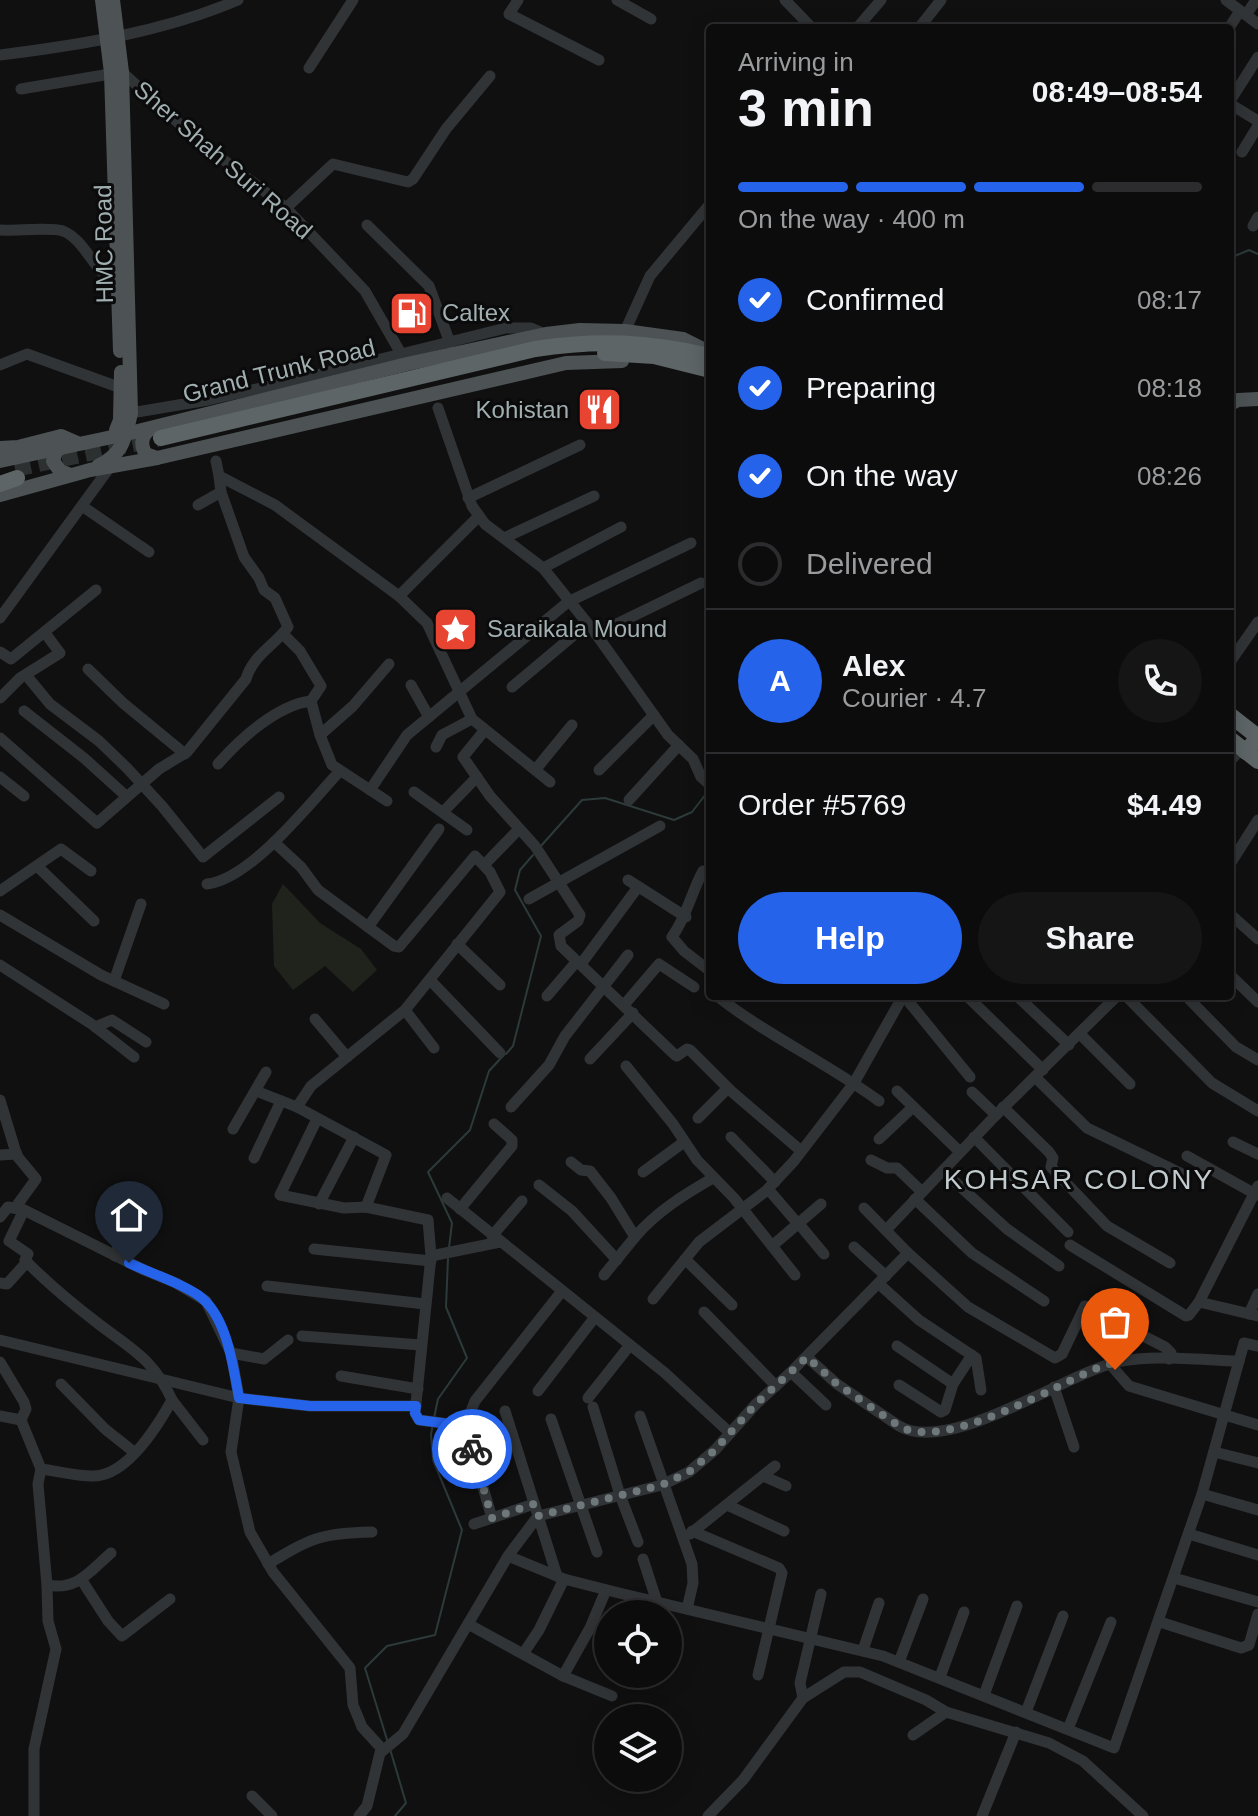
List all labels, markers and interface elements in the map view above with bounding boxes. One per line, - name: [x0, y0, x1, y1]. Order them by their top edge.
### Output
- text: Arriving in: [738, 47, 854, 77]
- street label: Sher Shah Suri Road: [129, 75, 318, 244]
- text: 08:49–08:54: [1032, 75, 1202, 108]
- text: 3 min: [738, 79, 874, 137]
- street label: HMC Road: [89, 184, 118, 304]
- text: On the way · 400 m: [738, 204, 965, 234]
- icon: check: [738, 278, 782, 322]
- text: Confirmed: [806, 283, 944, 316]
- text: 08:17: [1137, 285, 1202, 315]
- fuel station icon: Caltex: [387, 289, 435, 337]
- place label: Caltex: [442, 299, 510, 326]
- street label: Grand Trunk Road: [180, 334, 378, 407]
- icon: check: [738, 366, 782, 410]
- text: Preparing: [806, 371, 936, 404]
- text: 08:18: [1137, 373, 1202, 403]
- restaurant icon: Kohistan: [576, 386, 624, 434]
- place label: Kohistan: [476, 396, 569, 423]
- icon: check: [738, 454, 782, 498]
- text: On the way: [806, 459, 958, 492]
- text: 08:26: [1137, 461, 1202, 491]
- text: Delivered: [806, 547, 933, 580]
- place icon: Saraikala Mound: [432, 605, 480, 653]
- place label: Saraikala Mound: [487, 615, 667, 642]
- button: phone: [1118, 639, 1202, 723]
- text: Alex: [842, 649, 905, 682]
- text: A: [769, 664, 791, 697]
- text: Courier · 4.7: [842, 683, 987, 713]
- text: Order #5769: [738, 788, 906, 821]
- text: $4.49: [1127, 788, 1202, 821]
- button: Help: [738, 892, 962, 984]
- button: Share: [978, 892, 1202, 984]
- district label: KOHSAR COLONY: [944, 1164, 1214, 1195]
- pin: [95, 1181, 163, 1263]
- icon: home: [107, 1193, 151, 1237]
- pin: [1081, 1288, 1149, 1370]
- icon: bag: [1093, 1300, 1137, 1344]
- courier: [432, 1409, 512, 1489]
- icon: bike: [450, 1427, 494, 1471]
- map controls: [594, 1600, 682, 1792]
- button: locate: [594, 1600, 682, 1688]
- button: layers: [594, 1704, 682, 1792]

